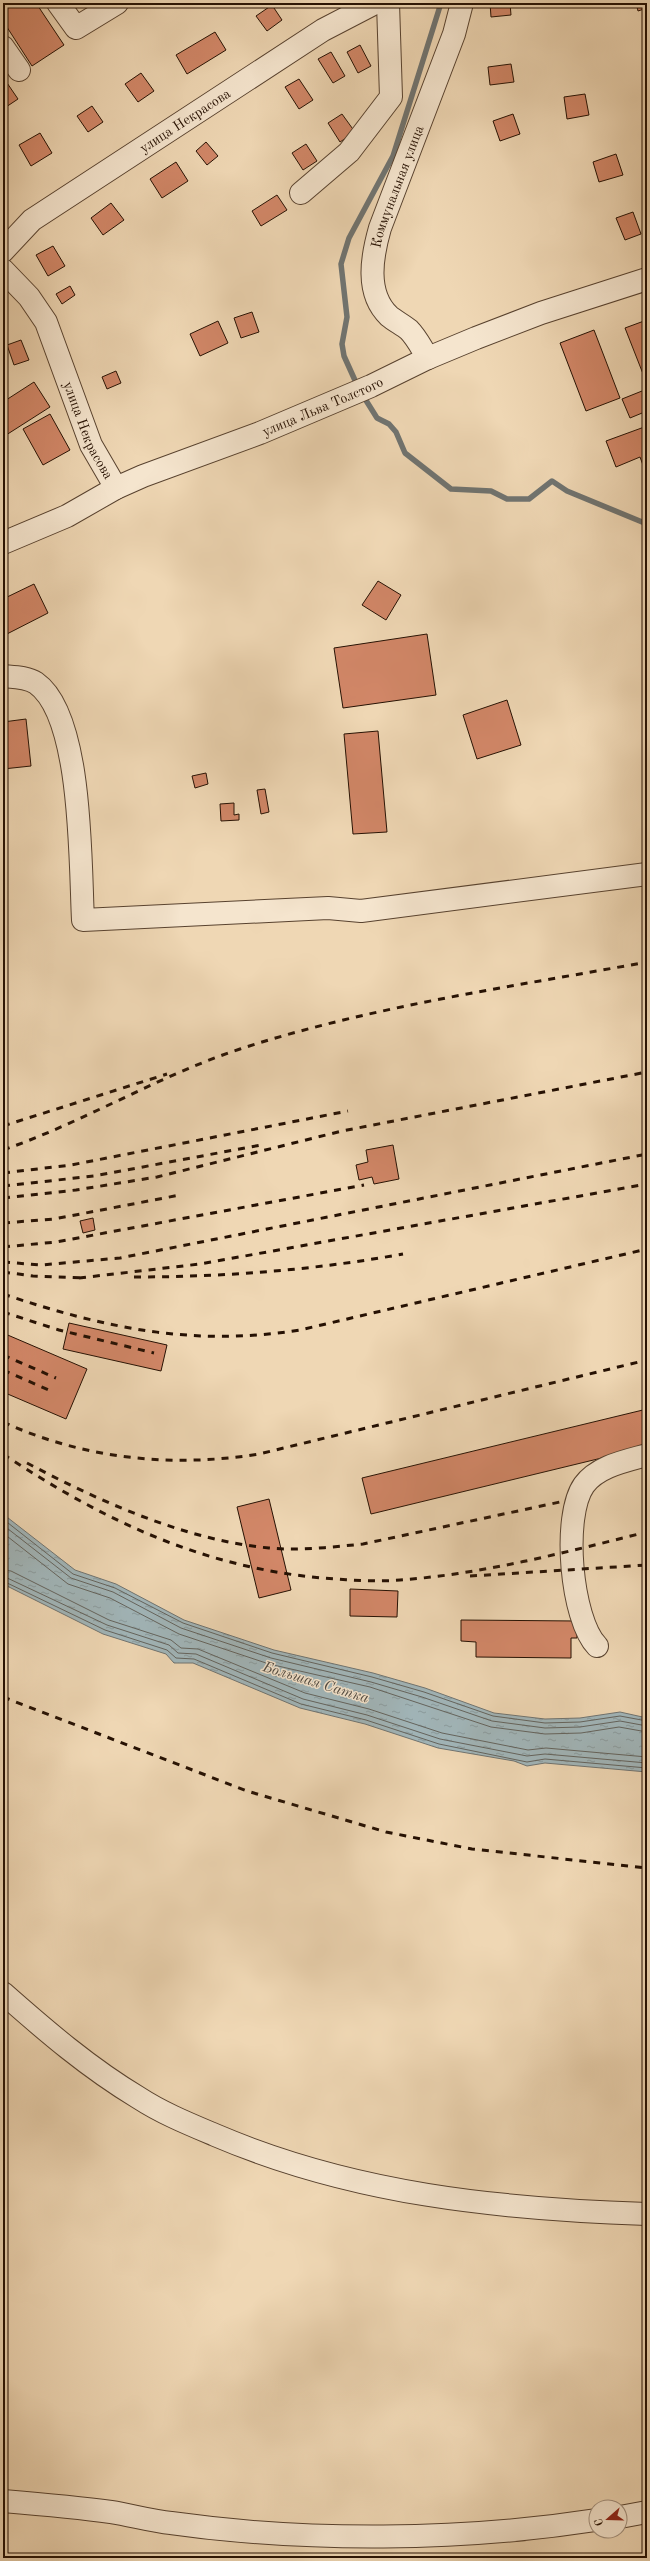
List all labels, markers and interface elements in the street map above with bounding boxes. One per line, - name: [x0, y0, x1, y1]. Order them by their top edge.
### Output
- street label: улица Некрасова: [138, 86, 233, 156]
- street label: Коммунальная улица: [369, 123, 427, 249]
- street label: улица Льва Толстого: [260, 375, 386, 439]
- street label: улица Некрасова: [60, 380, 115, 482]
- water label: Большая Сатка: [260, 1660, 370, 1707]
- north arrow: [588, 2499, 628, 2539]
- text: С: [594, 2517, 606, 2527]

